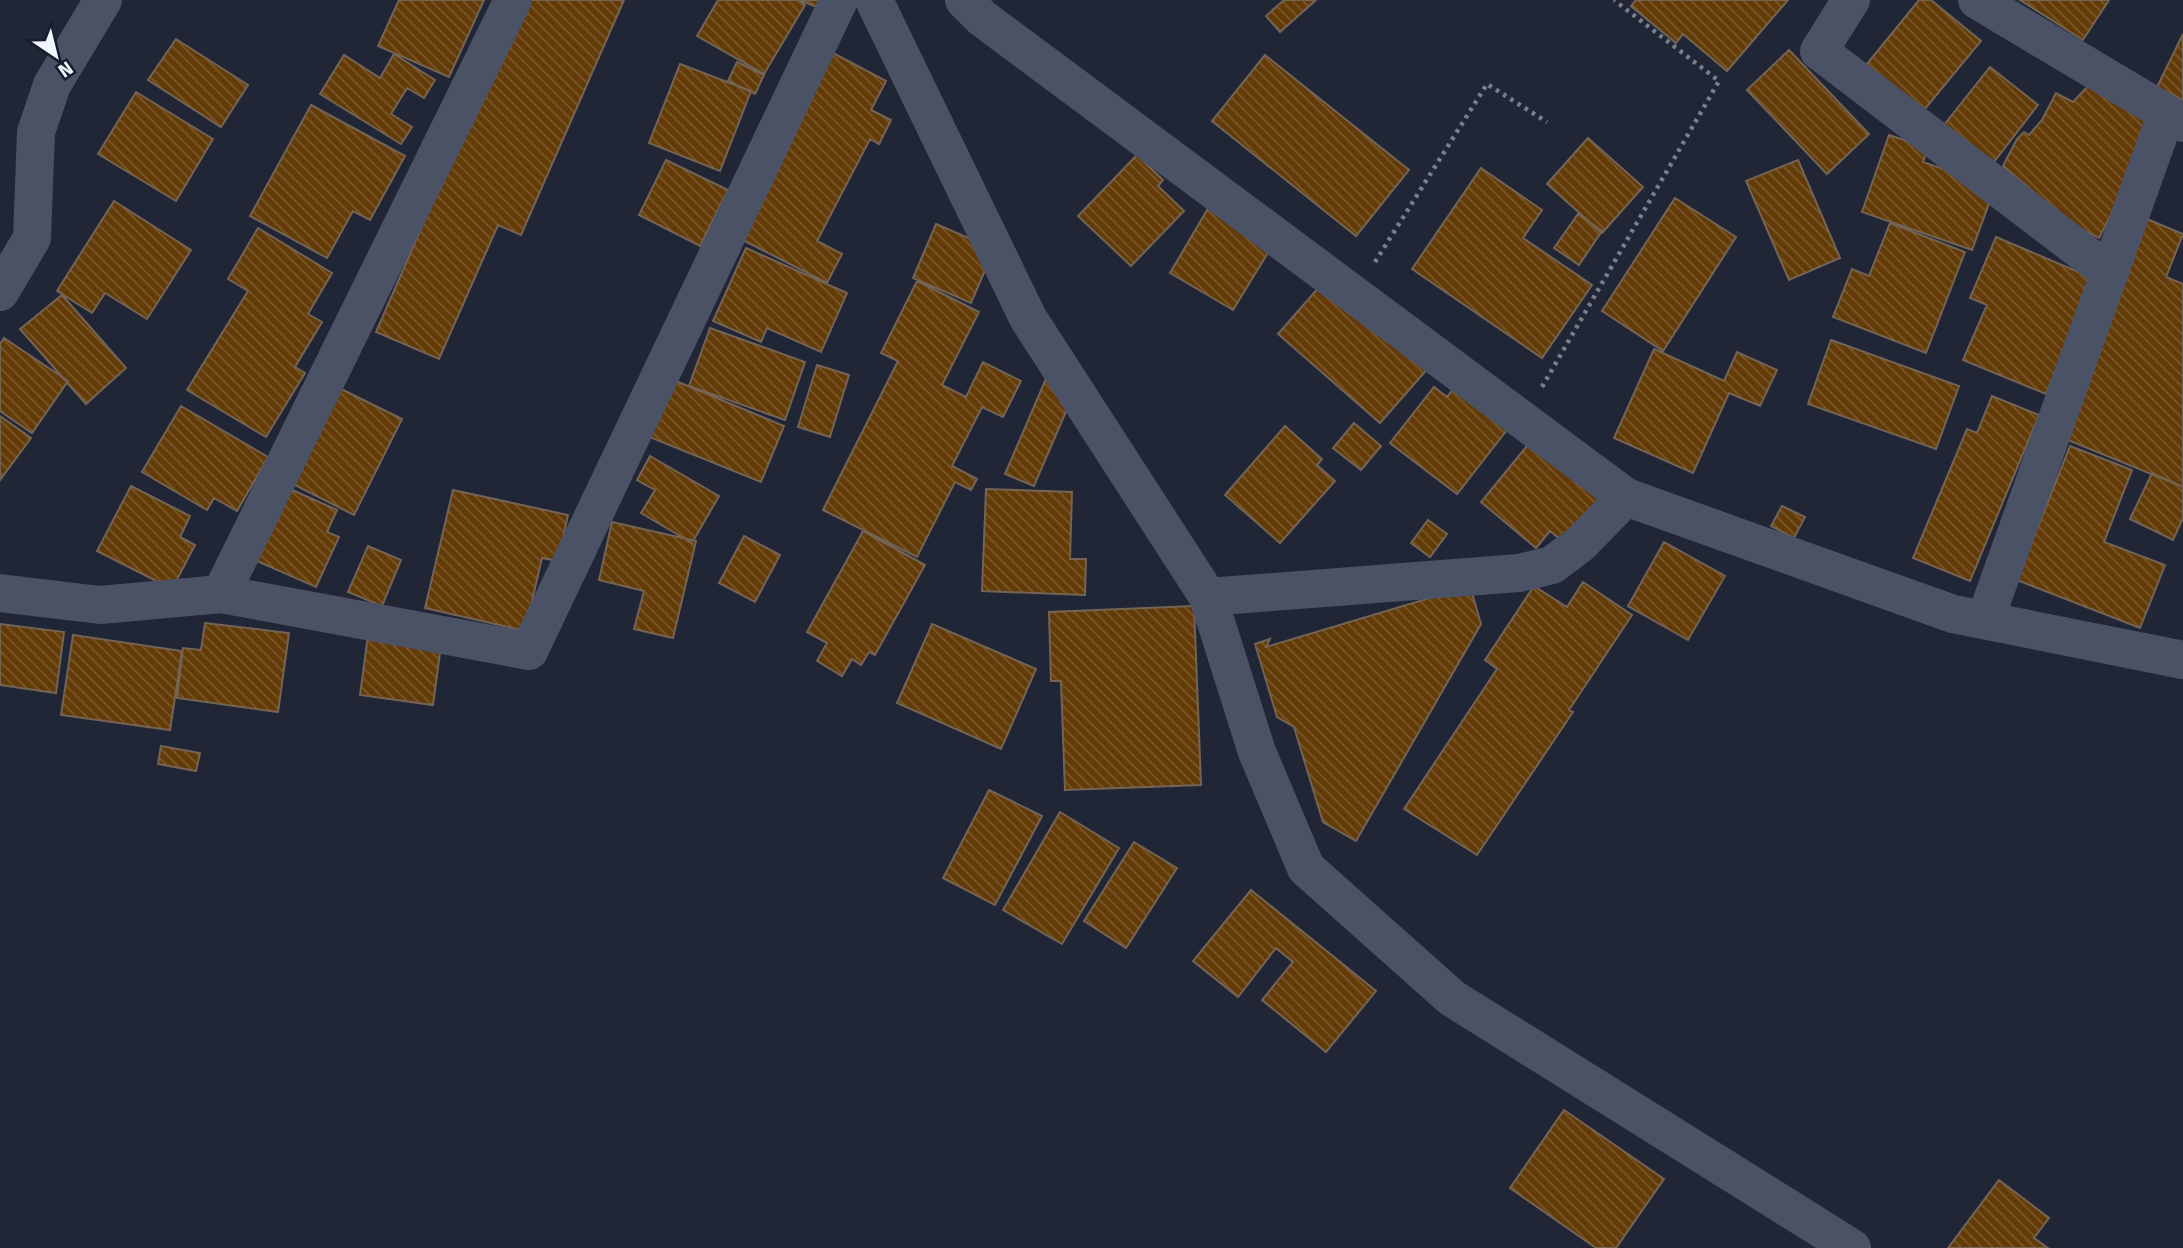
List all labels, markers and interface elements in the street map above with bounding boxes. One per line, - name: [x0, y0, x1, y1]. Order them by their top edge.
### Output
- north arrow: [21, 21, 91, 91]
- text: N: [54, 56, 77, 83]

